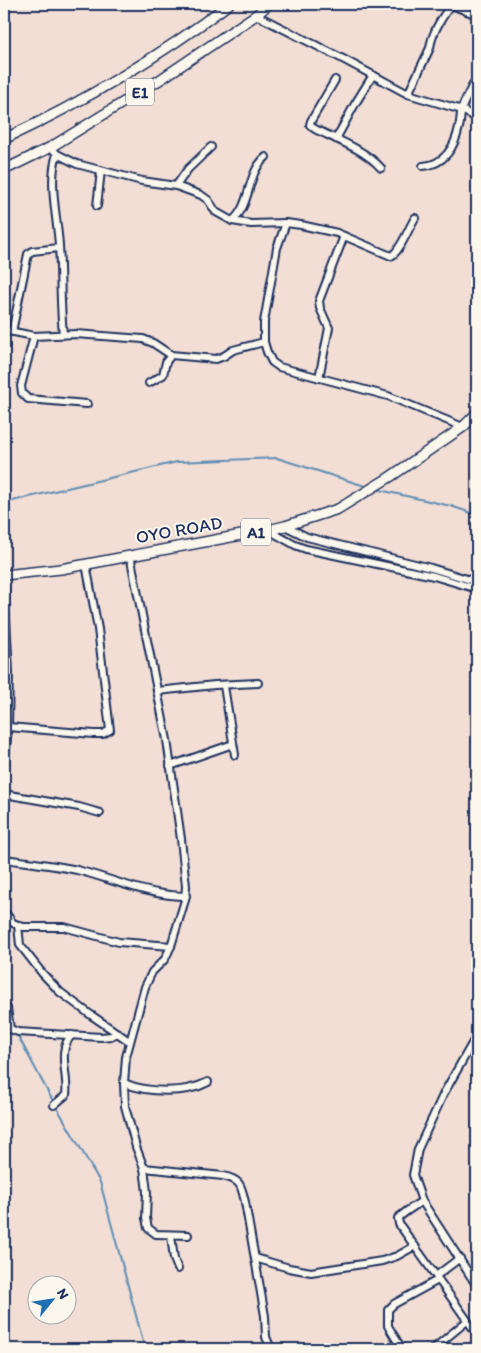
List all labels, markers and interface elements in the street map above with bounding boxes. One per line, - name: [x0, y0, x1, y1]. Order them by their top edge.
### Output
- road number: E1: [126, 78, 154, 105]
- street label: OYO ROAD: [134, 512, 224, 548]
- road number: A1: [241, 518, 271, 546]
- north arrow: [28, 1276, 78, 1326]
- text: N: [53, 1285, 73, 1302]

